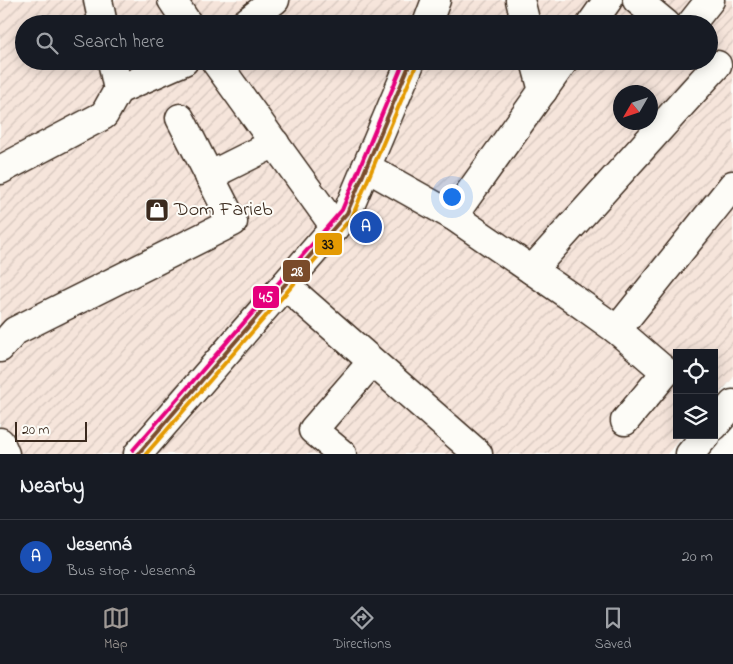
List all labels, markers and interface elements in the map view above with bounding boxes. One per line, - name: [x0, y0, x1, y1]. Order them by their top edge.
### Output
- search box: [15, 15, 718, 70]
- icon: search: [33, 29, 61, 57]
- text: Search here: [73, 29, 164, 56]
- north arrow: [613, 85, 658, 130]
- your location: [439, 184, 465, 210]
- place label: Dom Farieb: [173, 196, 273, 225]
- shop icon: Dom Farieb: [144, 197, 170, 223]
- pin: A: [350, 208, 382, 246]
- line badge: 33: [314, 232, 343, 256]
- text: 33: [321, 235, 334, 256]
- line badge: 28: [282, 259, 311, 283]
- text: 28: [290, 262, 304, 283]
- line badge: 45: [252, 285, 280, 309]
- text: 45: [258, 288, 273, 309]
- map controls: [673, 349, 718, 439]
- button: locate: [673, 349, 718, 394]
- button: layers: [673, 394, 718, 439]
- scale bar: [15, 419, 88, 442]
- text: 20 m: [22, 420, 49, 441]
- text: Nearby: [20, 472, 84, 502]
- text: Jesenná: [67, 532, 131, 559]
- text: A: [31, 545, 41, 569]
- text: 20 m: [682, 545, 713, 569]
- text: Bus stop · Jesenná: [67, 559, 195, 583]
- tab: Map: [102, 604, 130, 655]
- tab: Directions: [333, 604, 391, 655]
- tab: Saved: [595, 604, 631, 655]

